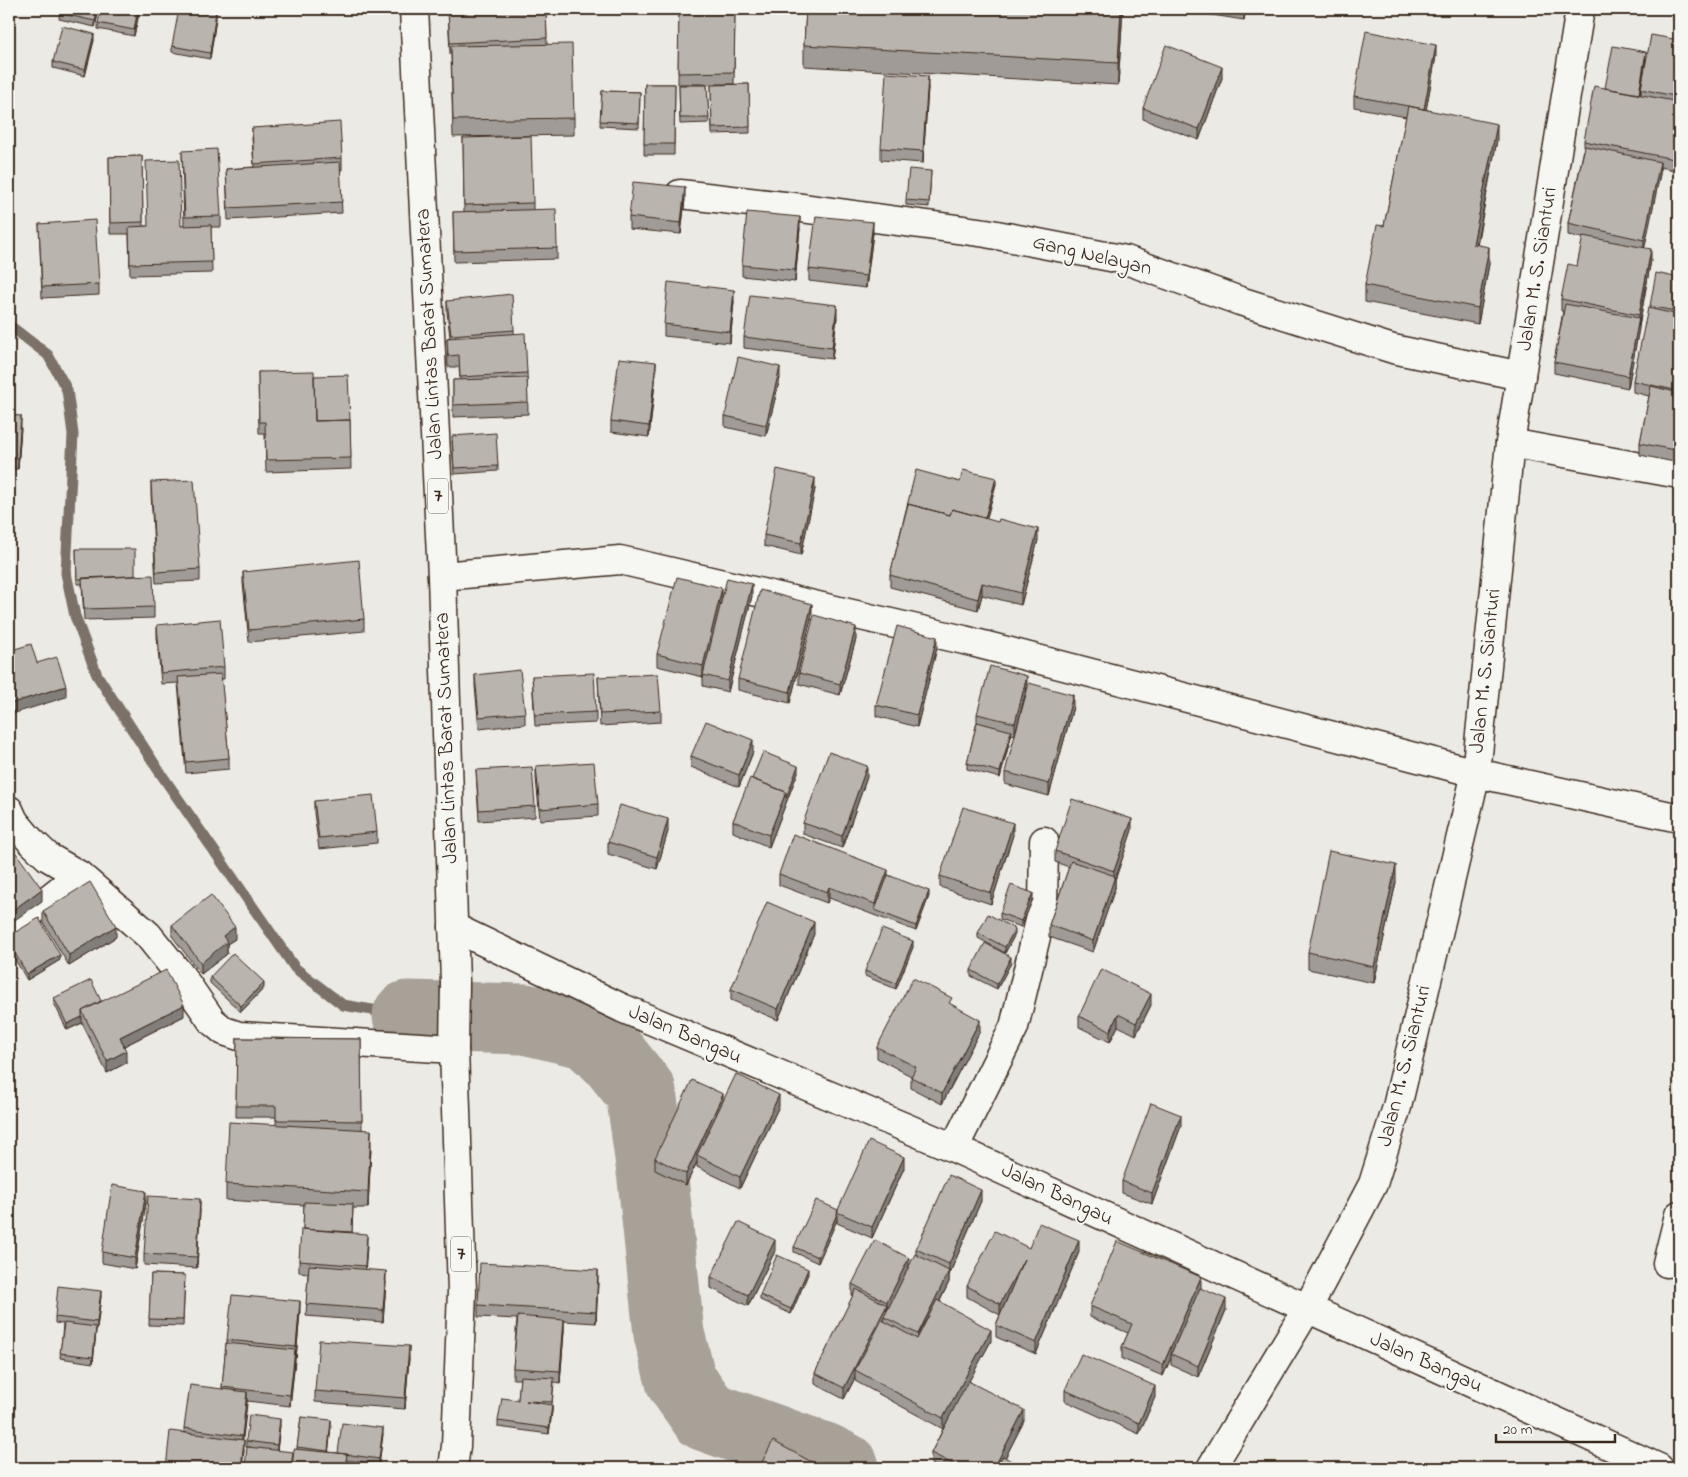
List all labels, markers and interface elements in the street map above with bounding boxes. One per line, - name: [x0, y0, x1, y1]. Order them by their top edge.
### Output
- street label: Jalan M. S. Sianturi: [1510, 185, 1566, 353]
- street label: Jalan Lintas Barat Sumatera: [408, 208, 452, 460]
- street label: Gang Nelayan: [1029, 228, 1155, 286]
- road number: 7: [428, 478, 448, 514]
- street label: Jalan M. S. Sianturi: [1462, 587, 1510, 755]
- street label: Jalan Lintas Barat Sumatera: [428, 612, 466, 864]
- street label: Jalan M. S. Sianturi: [1370, 982, 1440, 1150]
- street label: Jalan Bangau: [623, 998, 746, 1074]
- street label: Jalan Bangau: [995, 1156, 1118, 1236]
- road number: 7: [451, 1236, 471, 1272]
- street label: Jalan Bangau: [1364, 1325, 1487, 1403]
- scale bar: [1496, 1412, 1614, 1444]
- text: 20 m: [1503, 1419, 1533, 1441]

